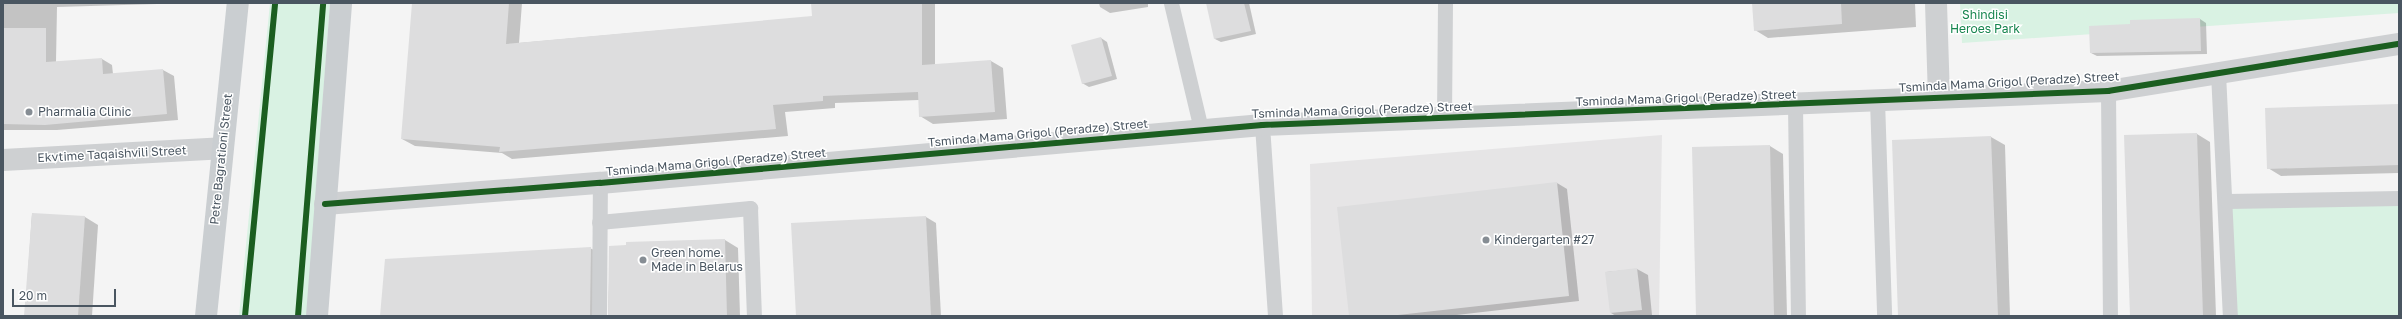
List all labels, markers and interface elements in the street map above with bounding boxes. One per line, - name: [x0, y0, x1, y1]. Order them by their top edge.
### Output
- park label: Shindisi Heroes Park: [1950, 8, 2020, 36]
- street label: Tsminda Mama Grigol (Peradze) Street: [1898, 69, 2120, 95]
- street label: Tsminda Mama Grigol (Peradze) Street: [1575, 87, 1797, 109]
- street label: Petre Bagrationi Street: [207, 93, 235, 225]
- street label: Tsminda Mama Grigol (Peradze) Street: [1251, 99, 1473, 121]
- place label: Pharmalia Clinic: [38, 105, 131, 119]
- marker: Pharmalia Clinic: [23, 106, 35, 118]
- street label: Tsminda Mama Grigol (Peradze) Street: [927, 116, 1149, 150]
- street label: Ekvtime Taqaishvili Street: [37, 143, 187, 165]
- street label: Tsminda Mama Grigol (Peradze) Street: [605, 145, 827, 179]
- place label: Kindergarten #27: [1494, 233, 1594, 247]
- marker: Kindergarten #27: [1481, 235, 1491, 245]
- place label: Green home. Made in Belarus: [651, 246, 743, 274]
- marker: Green home. Made in Belarus: [638, 255, 648, 265]
- scale bar: [14, 281, 118, 307]
- text: 20 m: [19, 288, 47, 303]

